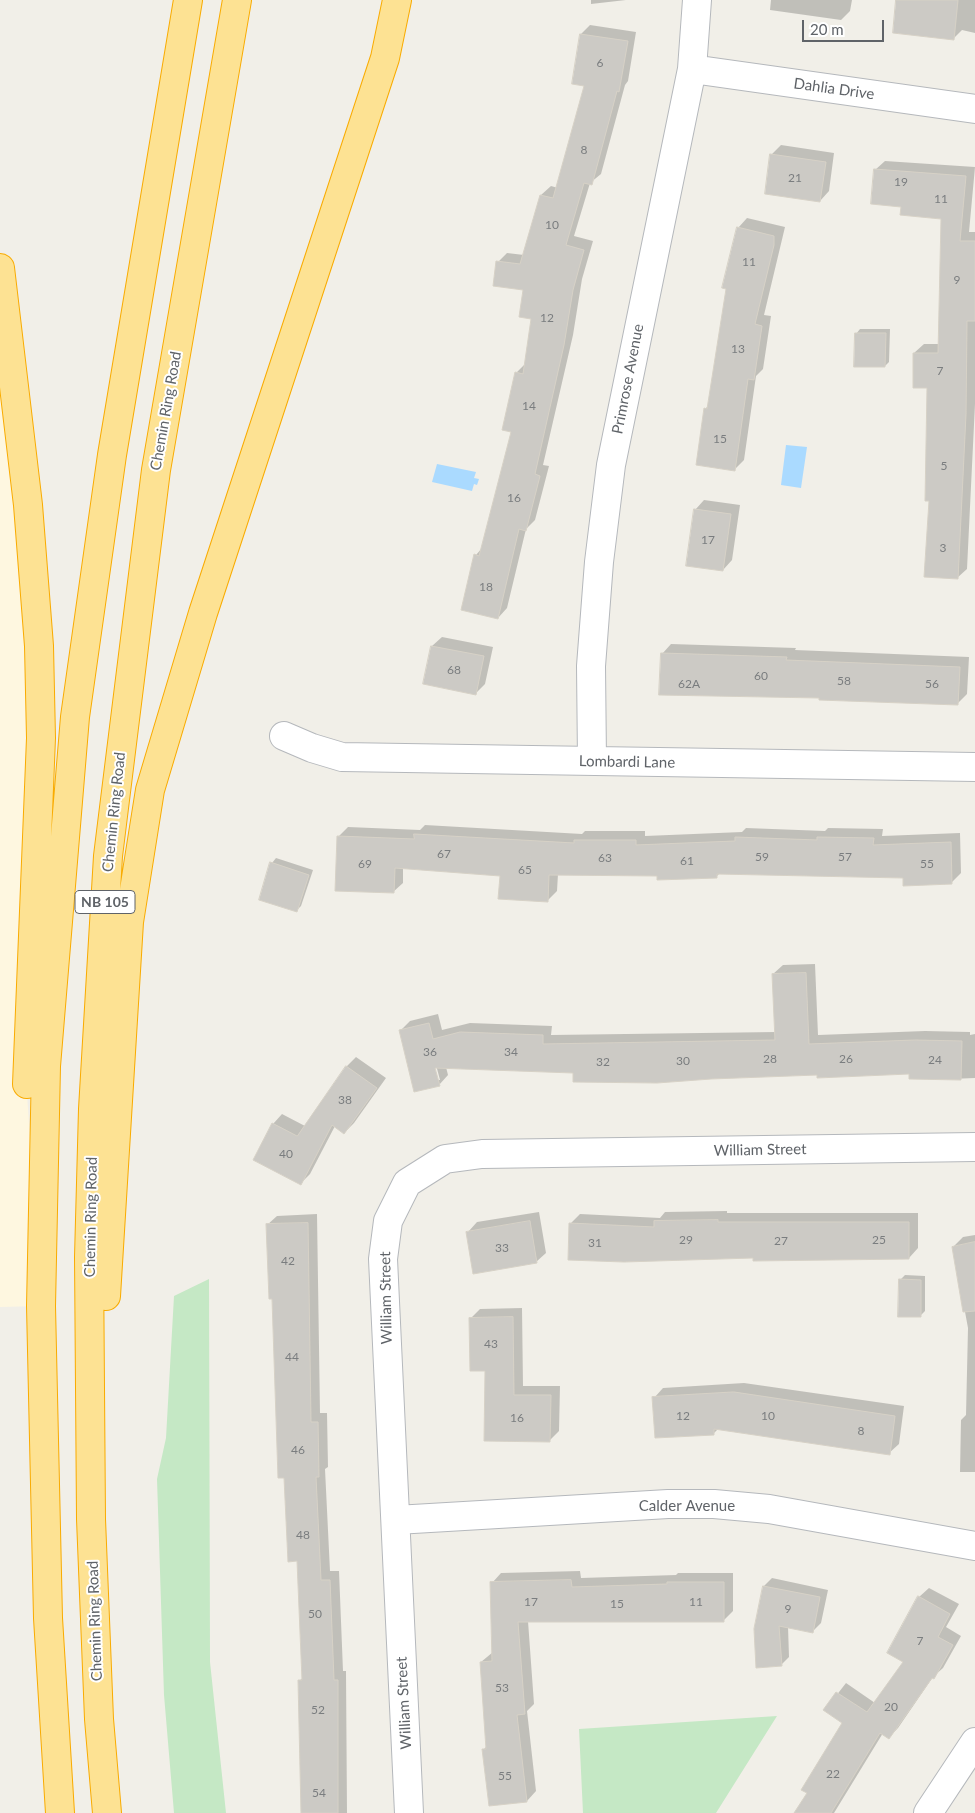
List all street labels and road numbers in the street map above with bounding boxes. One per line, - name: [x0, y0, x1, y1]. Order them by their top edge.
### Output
- street label: Dahlia Drive: [793, 74, 875, 104]
- street label: Primrose Avenue: [608, 322, 648, 436]
- street label: Chemin Ring Road: [147, 350, 185, 472]
- street label: Chemin Ring Road: [99, 751, 129, 873]
- street label: Lombardi Lane: [579, 752, 675, 772]
- road number: NB 105: [75, 890, 135, 914]
- street label: William Street: [713, 1140, 807, 1160]
- street label: Chemin Ring Road: [81, 1157, 101, 1277]
- street label: William Street: [376, 1251, 396, 1345]
- street label: Calder Avenue: [639, 1497, 735, 1515]
- street label: Chemin Ring Road: [84, 1560, 106, 1682]
- street label: William Street: [393, 1656, 415, 1750]

